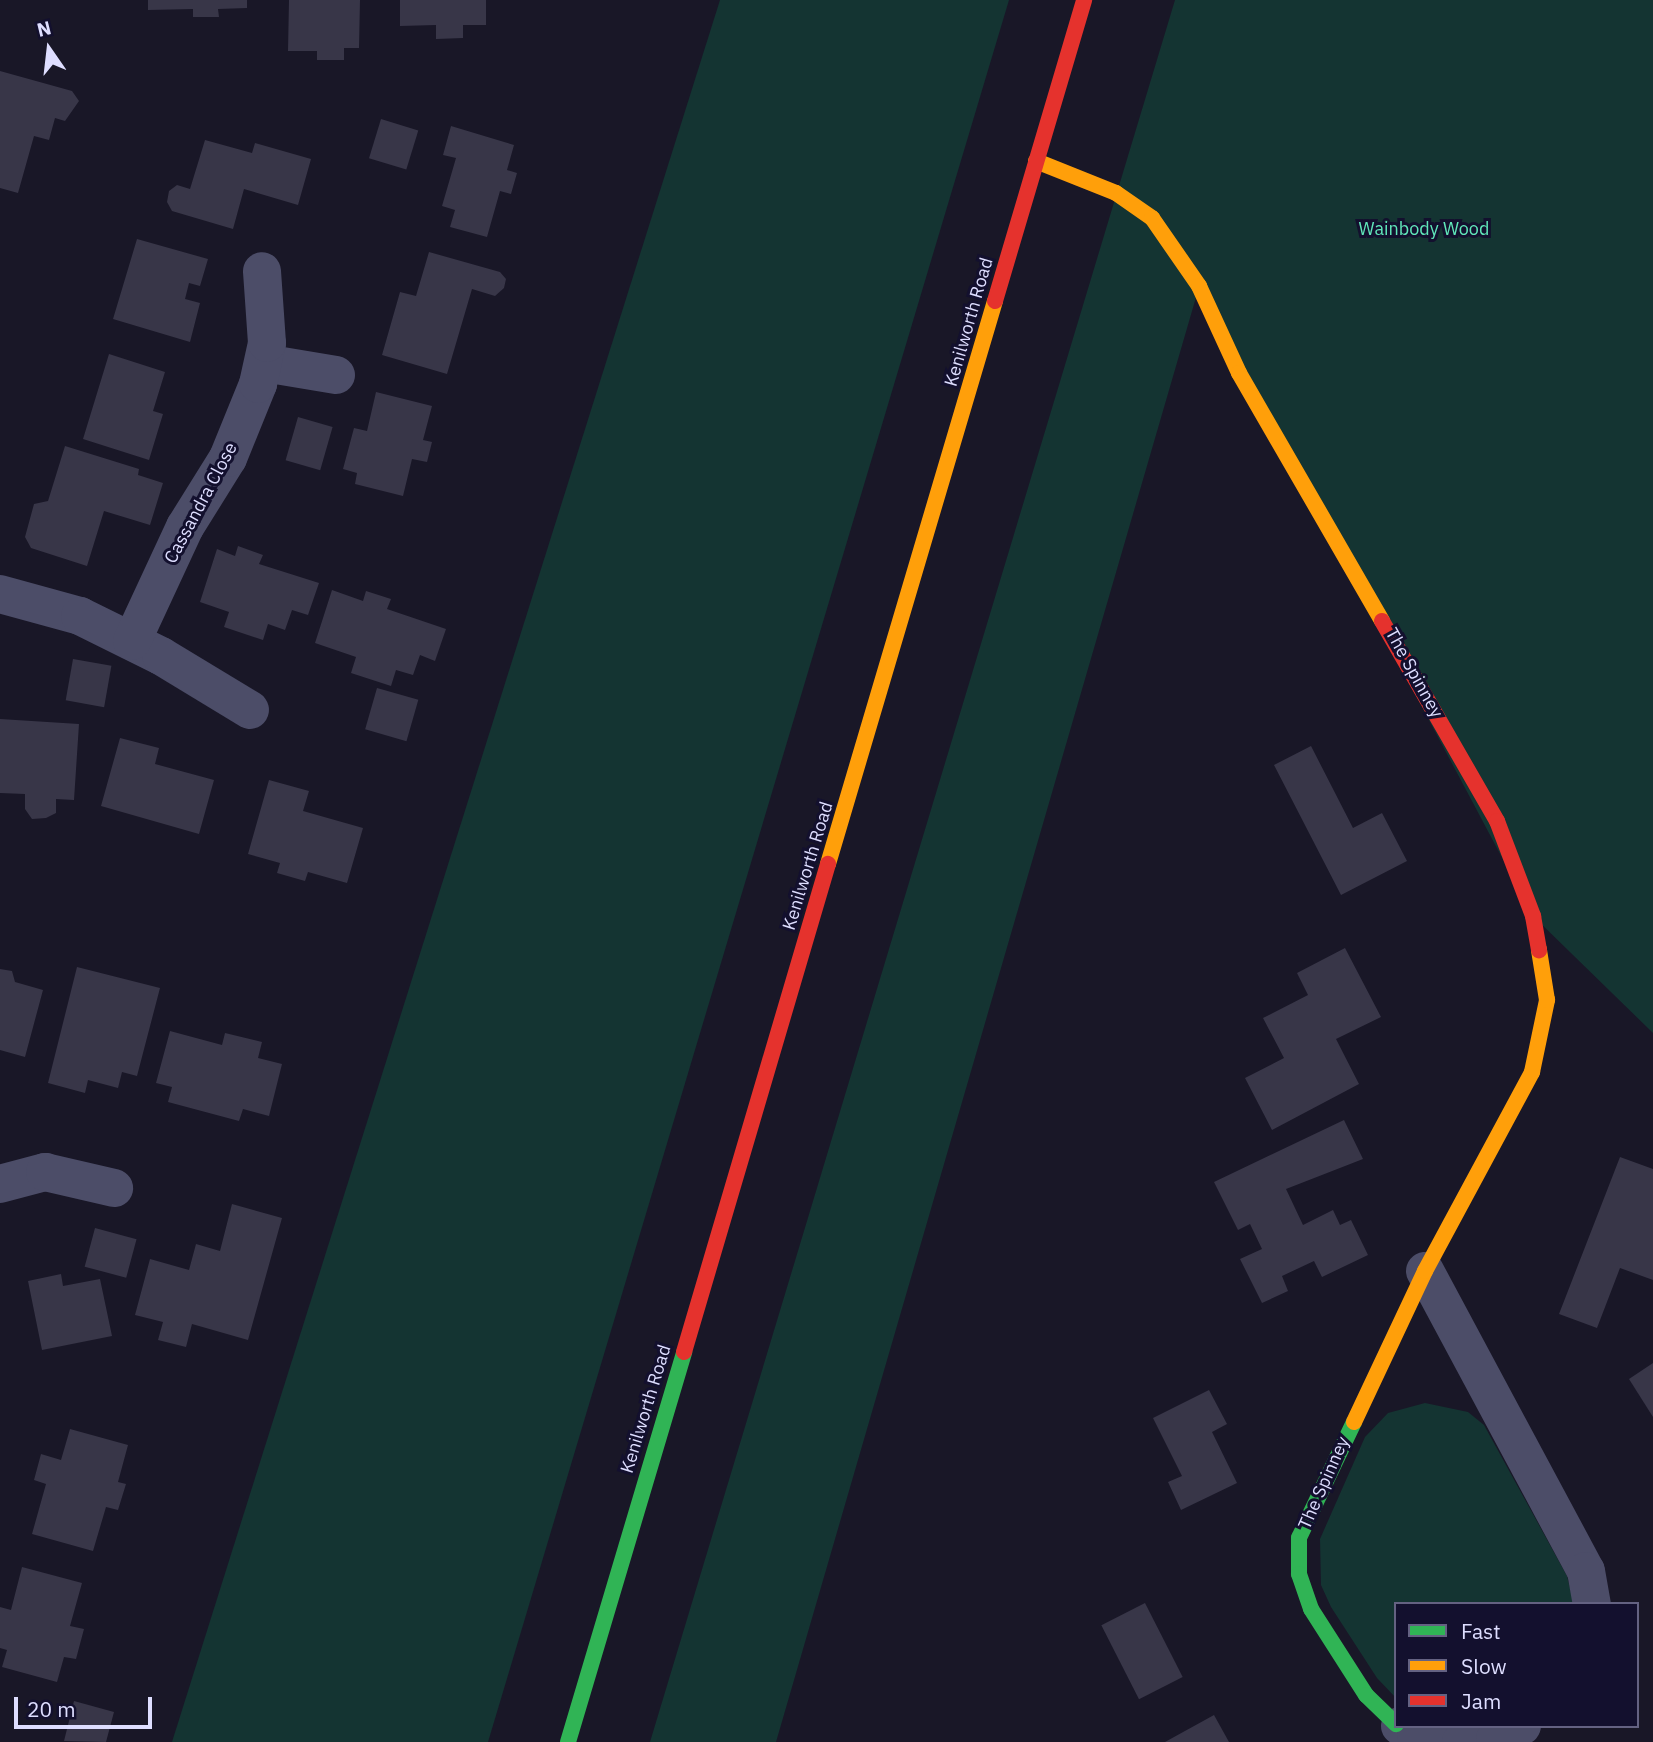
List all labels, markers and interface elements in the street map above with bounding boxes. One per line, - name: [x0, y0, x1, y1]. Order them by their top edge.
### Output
- north arrow: [14, 14, 84, 84]
- text: N: [34, 15, 53, 42]
- park label: Wainbody Wood: [1359, 218, 1489, 240]
- street label: Kenilworth Road: [940, 255, 998, 389]
- street label: Cassandra Close: [160, 439, 242, 567]
- street label: The Spinney: [1380, 624, 1448, 722]
- street label: Kenilworth Road: [778, 799, 838, 933]
- street label: Kenilworth Road: [616, 1342, 676, 1476]
- street label: The Spinney: [1294, 1433, 1354, 1533]
- legend: [1394, 1602, 1639, 1728]
- text: Fast: [1461, 1617, 1501, 1645]
- text: Slow: [1461, 1652, 1507, 1680]
- scale bar: [18, 1682, 156, 1726]
- text: Jam: [1461, 1687, 1501, 1715]
- text: 20 m: [27, 1695, 76, 1723]

